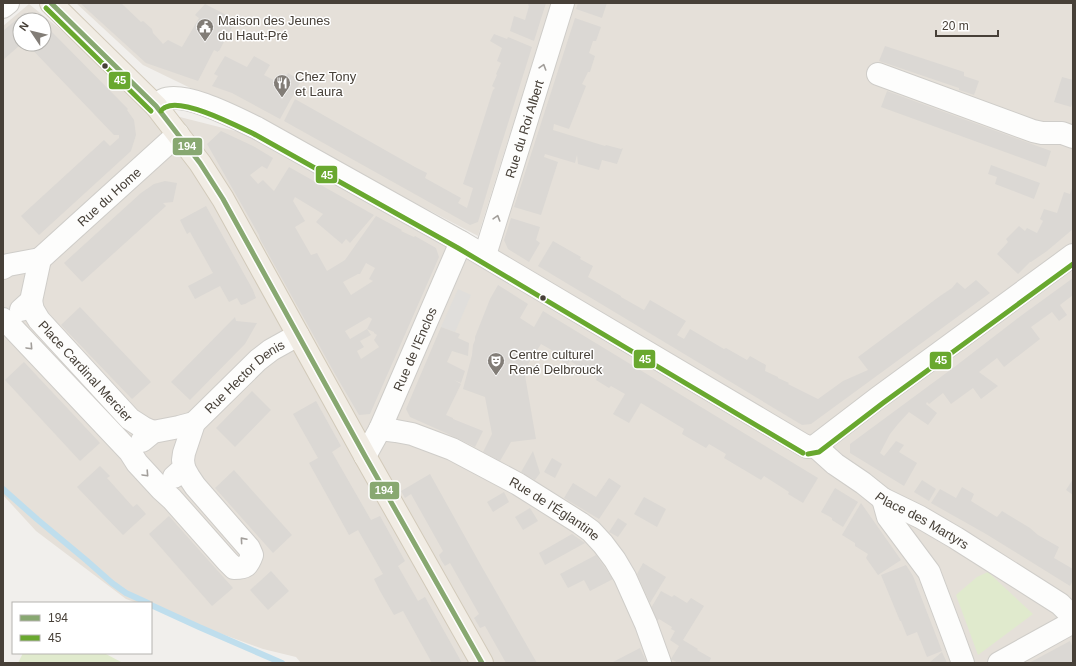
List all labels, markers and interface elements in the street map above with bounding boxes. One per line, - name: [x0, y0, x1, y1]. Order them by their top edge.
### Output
- north arrow: [12, 12, 52, 52]
- scale bar: [936, 12, 998, 38]
- place label: Maison des Jeunes du Haut-Pré: [218, 13, 331, 43]
- public building icon: Maison des Jeunes du Haut-Pré: [195, 17, 215, 42]
- text: 20 m: [942, 19, 969, 33]
- text: N: [17, 20, 31, 33]
- unlabelled marker: [100, 61, 110, 71]
- one-way arrow: [538, 64, 547, 71]
- place label: Chez Tony et Laura: [295, 69, 357, 99]
- line badge: 45: [108, 71, 131, 90]
- restaurant icon: Chez Tony et Laura: [272, 73, 292, 98]
- text: 45: [114, 74, 126, 86]
- street label: Rue du Roi Albert: [502, 78, 546, 180]
- line badge: 194: [172, 137, 203, 156]
- text: 194: [178, 140, 197, 152]
- street label: Rue du Home: [74, 164, 144, 229]
- line badge: 45: [315, 165, 338, 184]
- text: 45: [321, 169, 333, 181]
- one-way arrow: [492, 215, 500, 222]
- unlabelled marker: [538, 293, 548, 303]
- street label: Rue de l'Enclos: [390, 304, 440, 393]
- street label: Place Cardinal Mercier: [36, 317, 136, 425]
- street label: Rue Hector Denis: [201, 336, 287, 416]
- one-way arrow: [25, 342, 33, 350]
- place label: Centre culturel René Delbrouck: [509, 347, 603, 377]
- line badge: 45: [633, 349, 656, 369]
- theatre icon: Centre culturel René Delbrouck: [486, 351, 506, 376]
- line badge: 45: [929, 351, 952, 370]
- text: 45: [639, 353, 651, 365]
- text: 45: [935, 354, 947, 366]
- one-way arrow: [141, 469, 149, 477]
- street label: Rue de l'Églantine: [507, 473, 603, 543]
- line badge: 194: [369, 481, 400, 500]
- text: 194: [375, 484, 394, 496]
- street label: Place des Martyrs: [873, 489, 972, 552]
- one-way arrow: [240, 537, 247, 545]
- legend: [12, 602, 152, 654]
- text: 194: [48, 611, 68, 625]
- text: 45: [48, 631, 62, 645]

